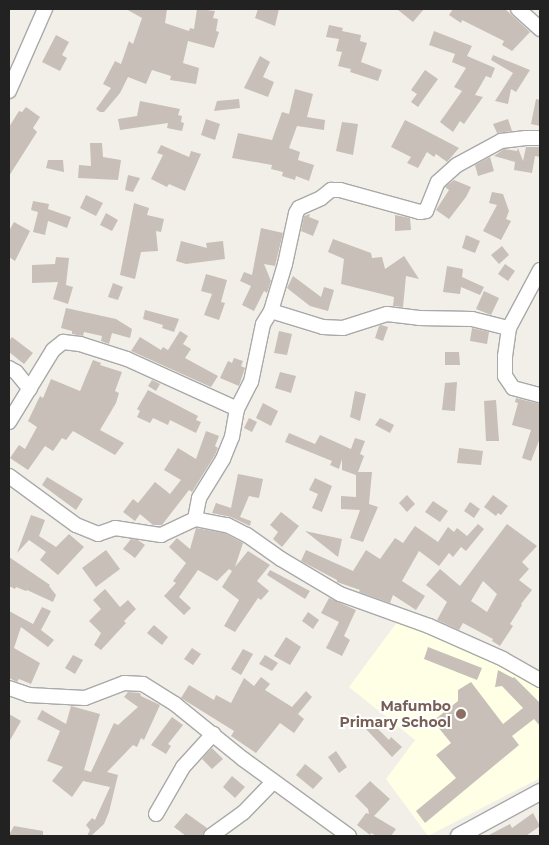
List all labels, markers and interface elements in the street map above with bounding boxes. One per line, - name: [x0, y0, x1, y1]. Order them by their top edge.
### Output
- place label: Mafumbo Primary School: [340, 698, 451, 730]
- marker: Mafumbo Primary School: [455, 708, 467, 720]

